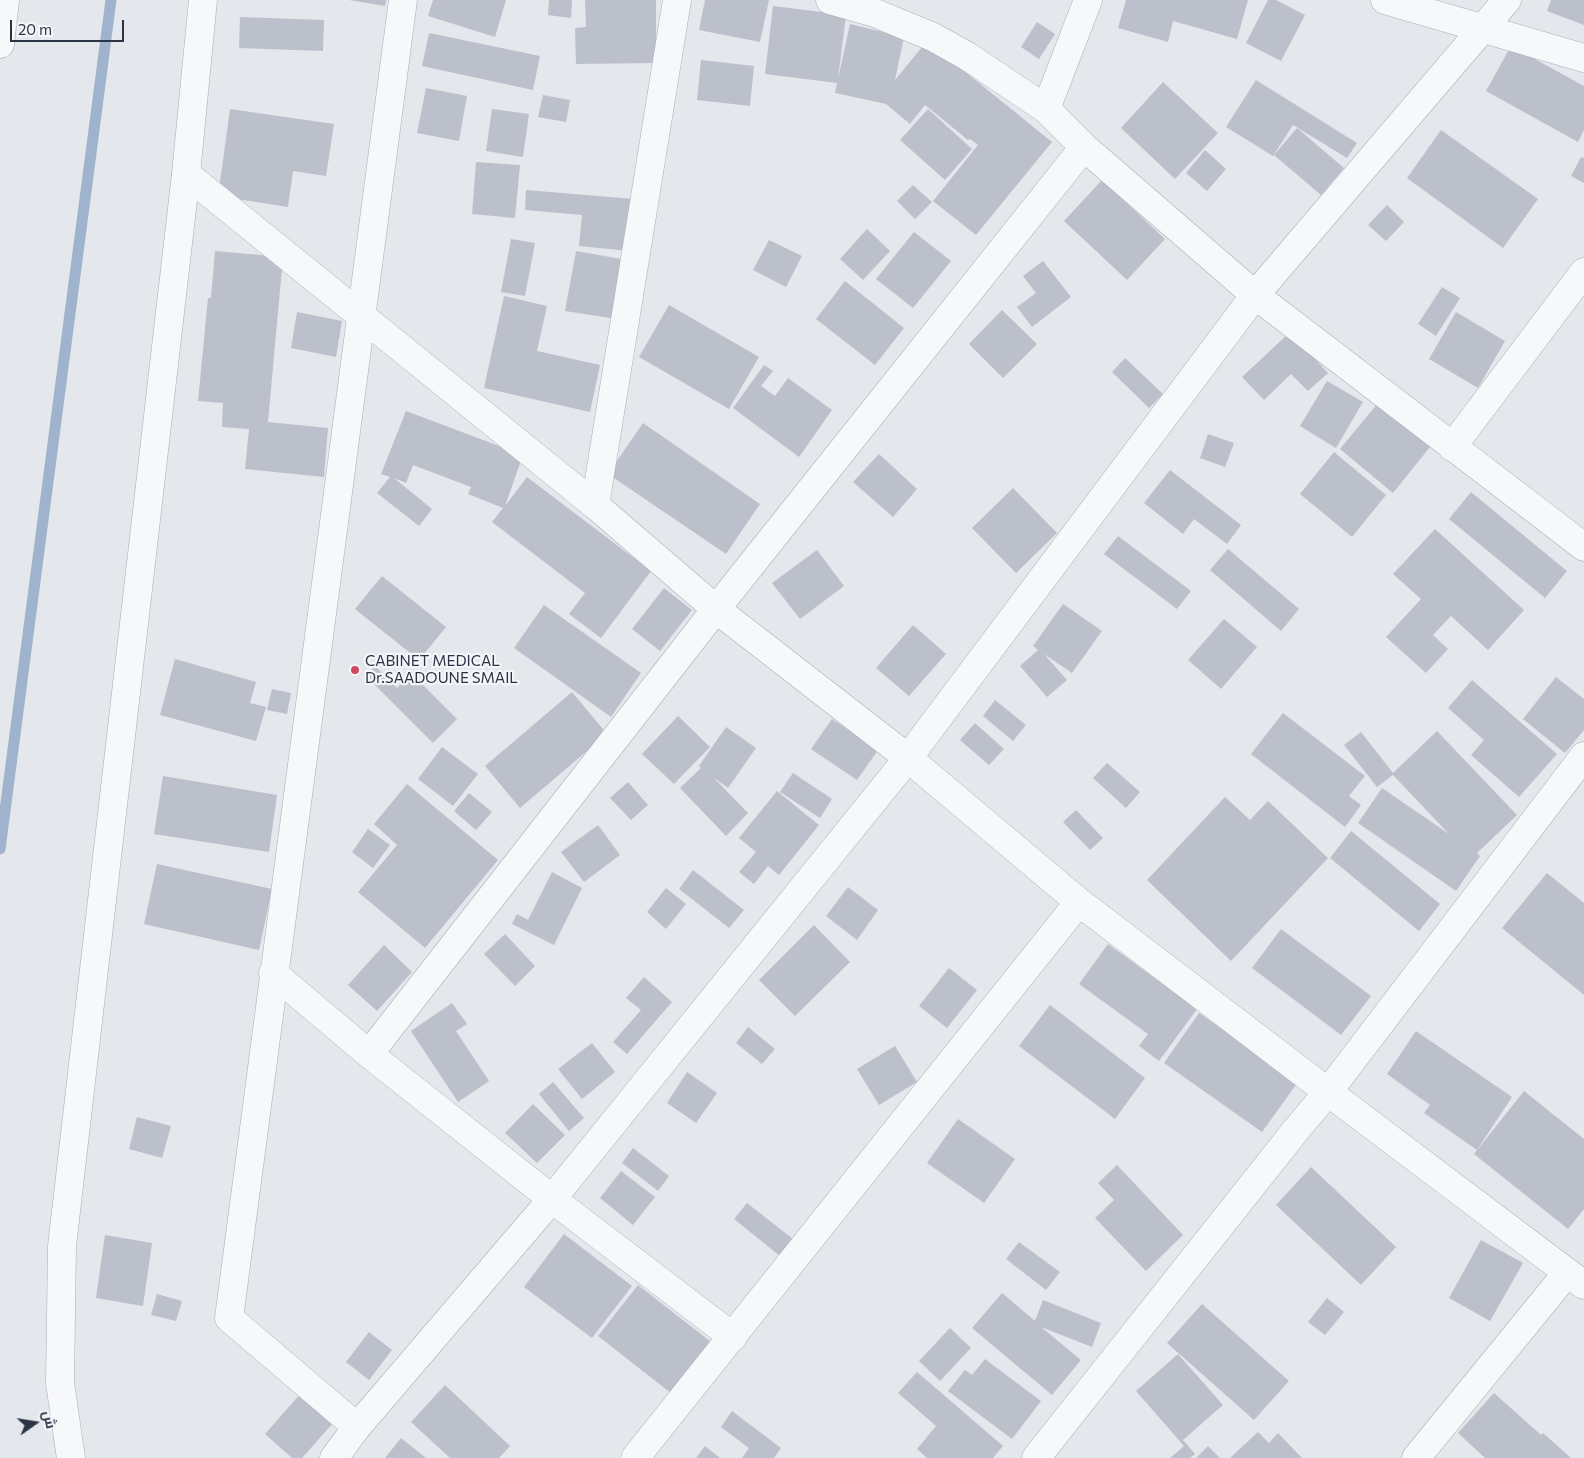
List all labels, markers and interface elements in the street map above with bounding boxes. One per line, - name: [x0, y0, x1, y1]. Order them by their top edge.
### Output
- scale bar: [12, 10, 126, 42]
- text: 20 m: [18, 20, 52, 38]
- place label: CABINET MEDICAL Dr.SAADOUNE SMAIL: [365, 652, 518, 687]
- marker: CABINET MEDICAL Dr.SAADOUNE SMAIL: [349, 664, 361, 676]
- north arrow: [10, 1398, 60, 1448]
- text: ش: [40, 1409, 60, 1430]

